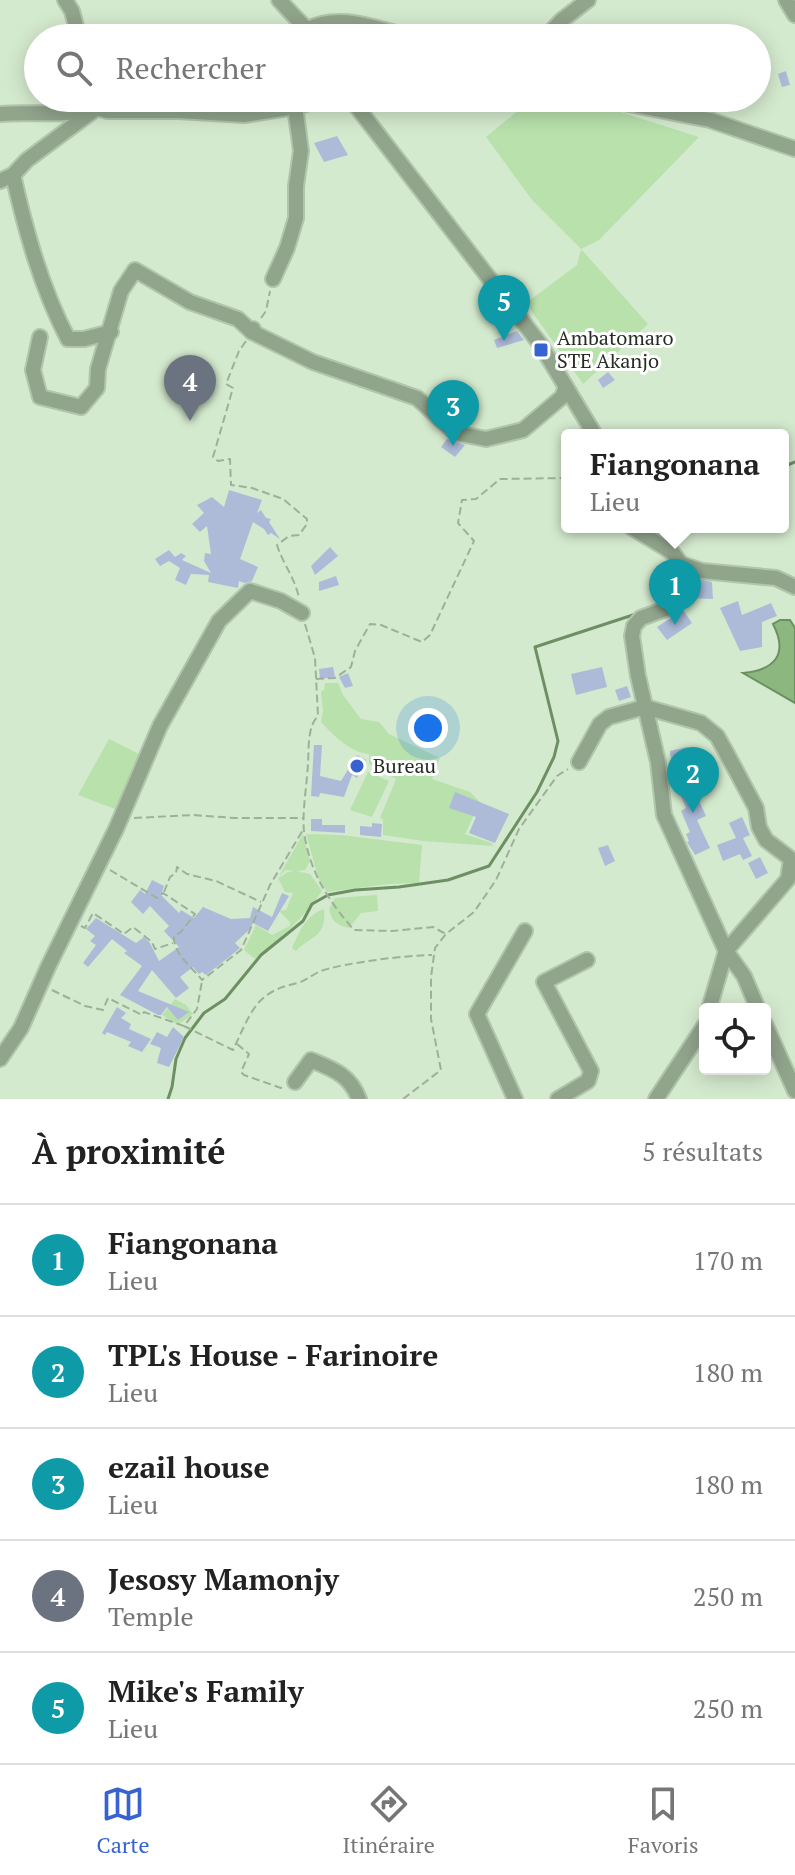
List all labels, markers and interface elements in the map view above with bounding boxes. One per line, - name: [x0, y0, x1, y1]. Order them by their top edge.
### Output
- search box: [24, 24, 771, 112]
- icon: search: [52, 46, 96, 90]
- text: Rechercher: [116, 48, 266, 88]
- pin: 5: [478, 275, 530, 341]
- place label: Ambatomaro STE Akanjo: [557, 324, 674, 374]
- marker: Ambatomaro STE Akanjo: [532, 341, 550, 359]
- pin: 4: [164, 355, 216, 421]
- pin: 3: [427, 380, 479, 446]
- popup: [561, 429, 789, 533]
- text: Fiangonana: [590, 444, 760, 484]
- text: Lieu: [590, 484, 640, 518]
- pin: 1: [649, 559, 701, 625]
- your location: [408, 708, 448, 748]
- pin: 2: [667, 747, 719, 813]
- place label: Bureau: [373, 752, 436, 779]
- marker: Bureau: [348, 757, 366, 775]
- map controls: [699, 1003, 771, 1075]
- button: locate: [699, 1003, 771, 1075]
- text: À proximité: [32, 1129, 226, 1174]
- text: 5 résultats: [642, 1134, 763, 1168]
- text: Fiangonana: [108, 1223, 278, 1263]
- text: 1: [51, 1243, 65, 1277]
- text: 170 m: [693, 1243, 763, 1277]
- text: Lieu: [108, 1263, 158, 1297]
- text: TPL's House - Farinoire: [108, 1335, 438, 1375]
- text: 2: [51, 1355, 65, 1389]
- text: 180 m: [693, 1355, 763, 1389]
- text: Lieu: [108, 1375, 158, 1409]
- text: ezail house: [108, 1447, 270, 1487]
- text: 3: [51, 1467, 65, 1501]
- text: 180 m: [693, 1467, 763, 1501]
- text: Lieu: [108, 1487, 158, 1521]
- text: Jesosy Mamonjy: [108, 1559, 339, 1599]
- text: 4: [51, 1579, 65, 1613]
- text: 250 m: [693, 1579, 763, 1613]
- text: Temple: [108, 1599, 194, 1633]
- text: Mike's Family: [108, 1671, 304, 1711]
- text: 5: [51, 1691, 65, 1725]
- text: 250 m: [693, 1691, 763, 1725]
- text: Lieu: [108, 1711, 158, 1745]
- tab: Carte: [97, 1782, 149, 1859]
- tab: Itinéraire: [342, 1782, 435, 1859]
- tab: Favoris: [628, 1782, 698, 1859]

